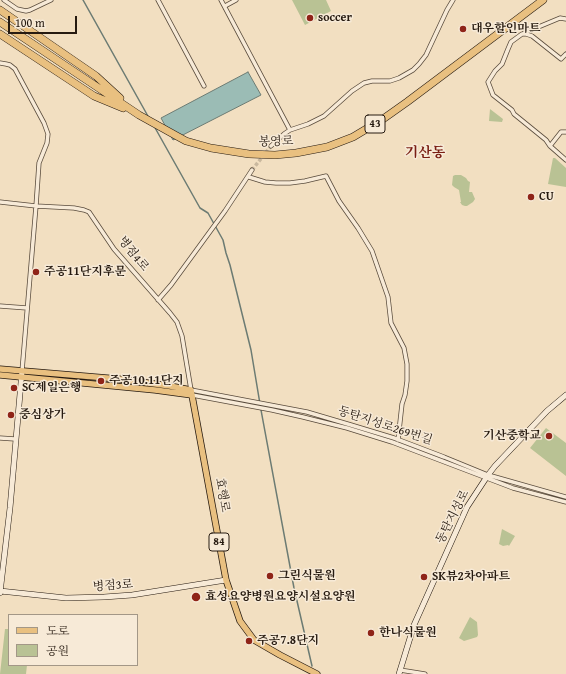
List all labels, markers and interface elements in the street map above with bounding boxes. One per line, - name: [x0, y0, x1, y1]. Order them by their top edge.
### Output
- scale bar: [10, 8, 79, 34]
- place label: soccer: [318, 11, 352, 25]
- marker: soccer: [305, 13, 315, 23]
- text: 100 m: [15, 14, 45, 31]
- place label: 대우할인마트: [471, 22, 541, 36]
- marker: 대우할인마트: [458, 24, 468, 34]
- road number: 43: [365, 115, 385, 133]
- street label: 봉영로: [258, 134, 294, 150]
- district label: 기산동: [405, 145, 445, 161]
- place label: CU: [539, 190, 554, 204]
- marker: CU: [526, 192, 536, 202]
- street label: 병점4로: [115, 234, 151, 274]
- place label: 주공11단지후문: [44, 265, 126, 279]
- marker: 주공11단지후문: [31, 267, 41, 277]
- place label: 주공10.11단지: [109, 374, 184, 388]
- marker: 주공10.11단지: [96, 376, 106, 386]
- place label: SC제일은행: [22, 381, 81, 395]
- marker: SC제일은행: [9, 383, 19, 393]
- street label: 동탄지성로269번길: [336, 404, 434, 448]
- place label: 중심상가: [19, 408, 65, 422]
- marker: 중심상가: [6, 410, 16, 420]
- place label: 기산중학교: [483, 429, 541, 443]
- marker: 기산중학교: [544, 431, 554, 441]
- street label: 효행로: [212, 477, 232, 513]
- street label: 동탄지성로: [433, 488, 473, 546]
- road number: 84: [209, 533, 229, 551]
- place label: 그린식물원: [278, 569, 336, 583]
- place label: SK뷰2차아파트: [432, 570, 510, 584]
- marker: 그린식물원: [265, 571, 275, 581]
- marker: SK뷰2차아파트: [419, 572, 429, 582]
- street label: 병점3로: [92, 577, 134, 595]
- place label: 효성요양병원요양시설요양원: [205, 590, 356, 604]
- marker: 효성요양병원요양시설요양원: [190, 591, 202, 603]
- legend: [8, 614, 138, 666]
- text: 도로: [46, 622, 69, 639]
- place label: 한나식물원: [379, 626, 437, 640]
- marker: 한나식물원: [366, 628, 376, 638]
- place label: 주공7.8단지: [257, 634, 319, 648]
- marker: 주공7.8단지: [244, 636, 254, 646]
- text: 공원: [46, 642, 69, 659]

